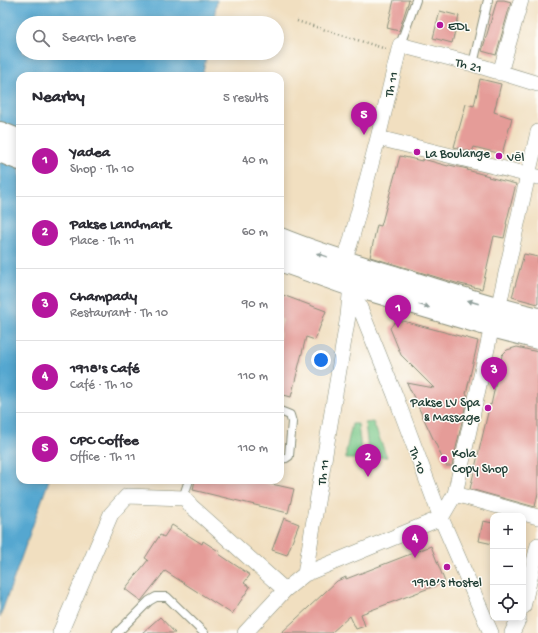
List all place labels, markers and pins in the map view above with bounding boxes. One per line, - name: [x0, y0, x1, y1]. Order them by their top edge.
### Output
- marker: EDL: [435, 20, 445, 30]
- place label: EDL: [448, 20, 471, 35]
- pin: 5: [351, 102, 377, 135]
- marker: La Boulange: [412, 147, 422, 157]
- place label: La Boulange: [425, 147, 490, 162]
- marker: Vēl: [494, 151, 504, 161]
- place label: Vēl: [506, 151, 524, 166]
- pin: 1: [385, 295, 411, 328]
- pin: 3: [481, 357, 507, 390]
- place label: Pakse LV Spa & Massage: [410, 396, 481, 426]
- marker: Pakse LV Spa & Massage: [483, 403, 493, 413]
- pin: 2: [355, 444, 381, 477]
- place label: Kola Copy Shop: [452, 447, 508, 477]
- marker: Kola Copy Shop: [439, 454, 449, 464]
- pin: 4: [402, 525, 428, 558]
- marker: 1918’s Hostel: [442, 562, 452, 572]
- place label: 1918’s Hostel: [411, 576, 482, 591]

